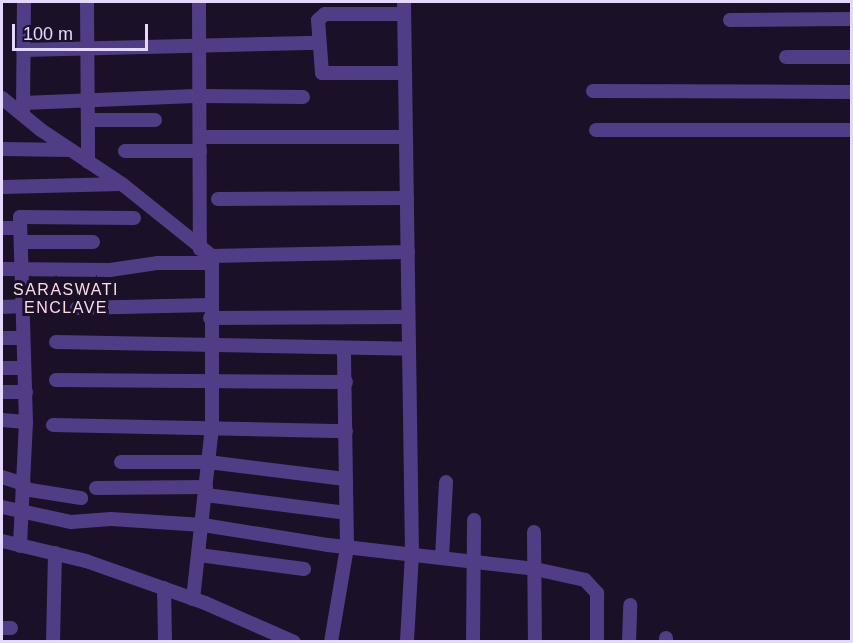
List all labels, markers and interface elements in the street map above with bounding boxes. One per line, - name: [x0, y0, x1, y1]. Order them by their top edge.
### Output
- scale bar: [15, 12, 152, 50]
- text: 100 m: [23, 24, 73, 44]
- district label: SARASWATI ENCLAVE: [13, 280, 119, 318]

